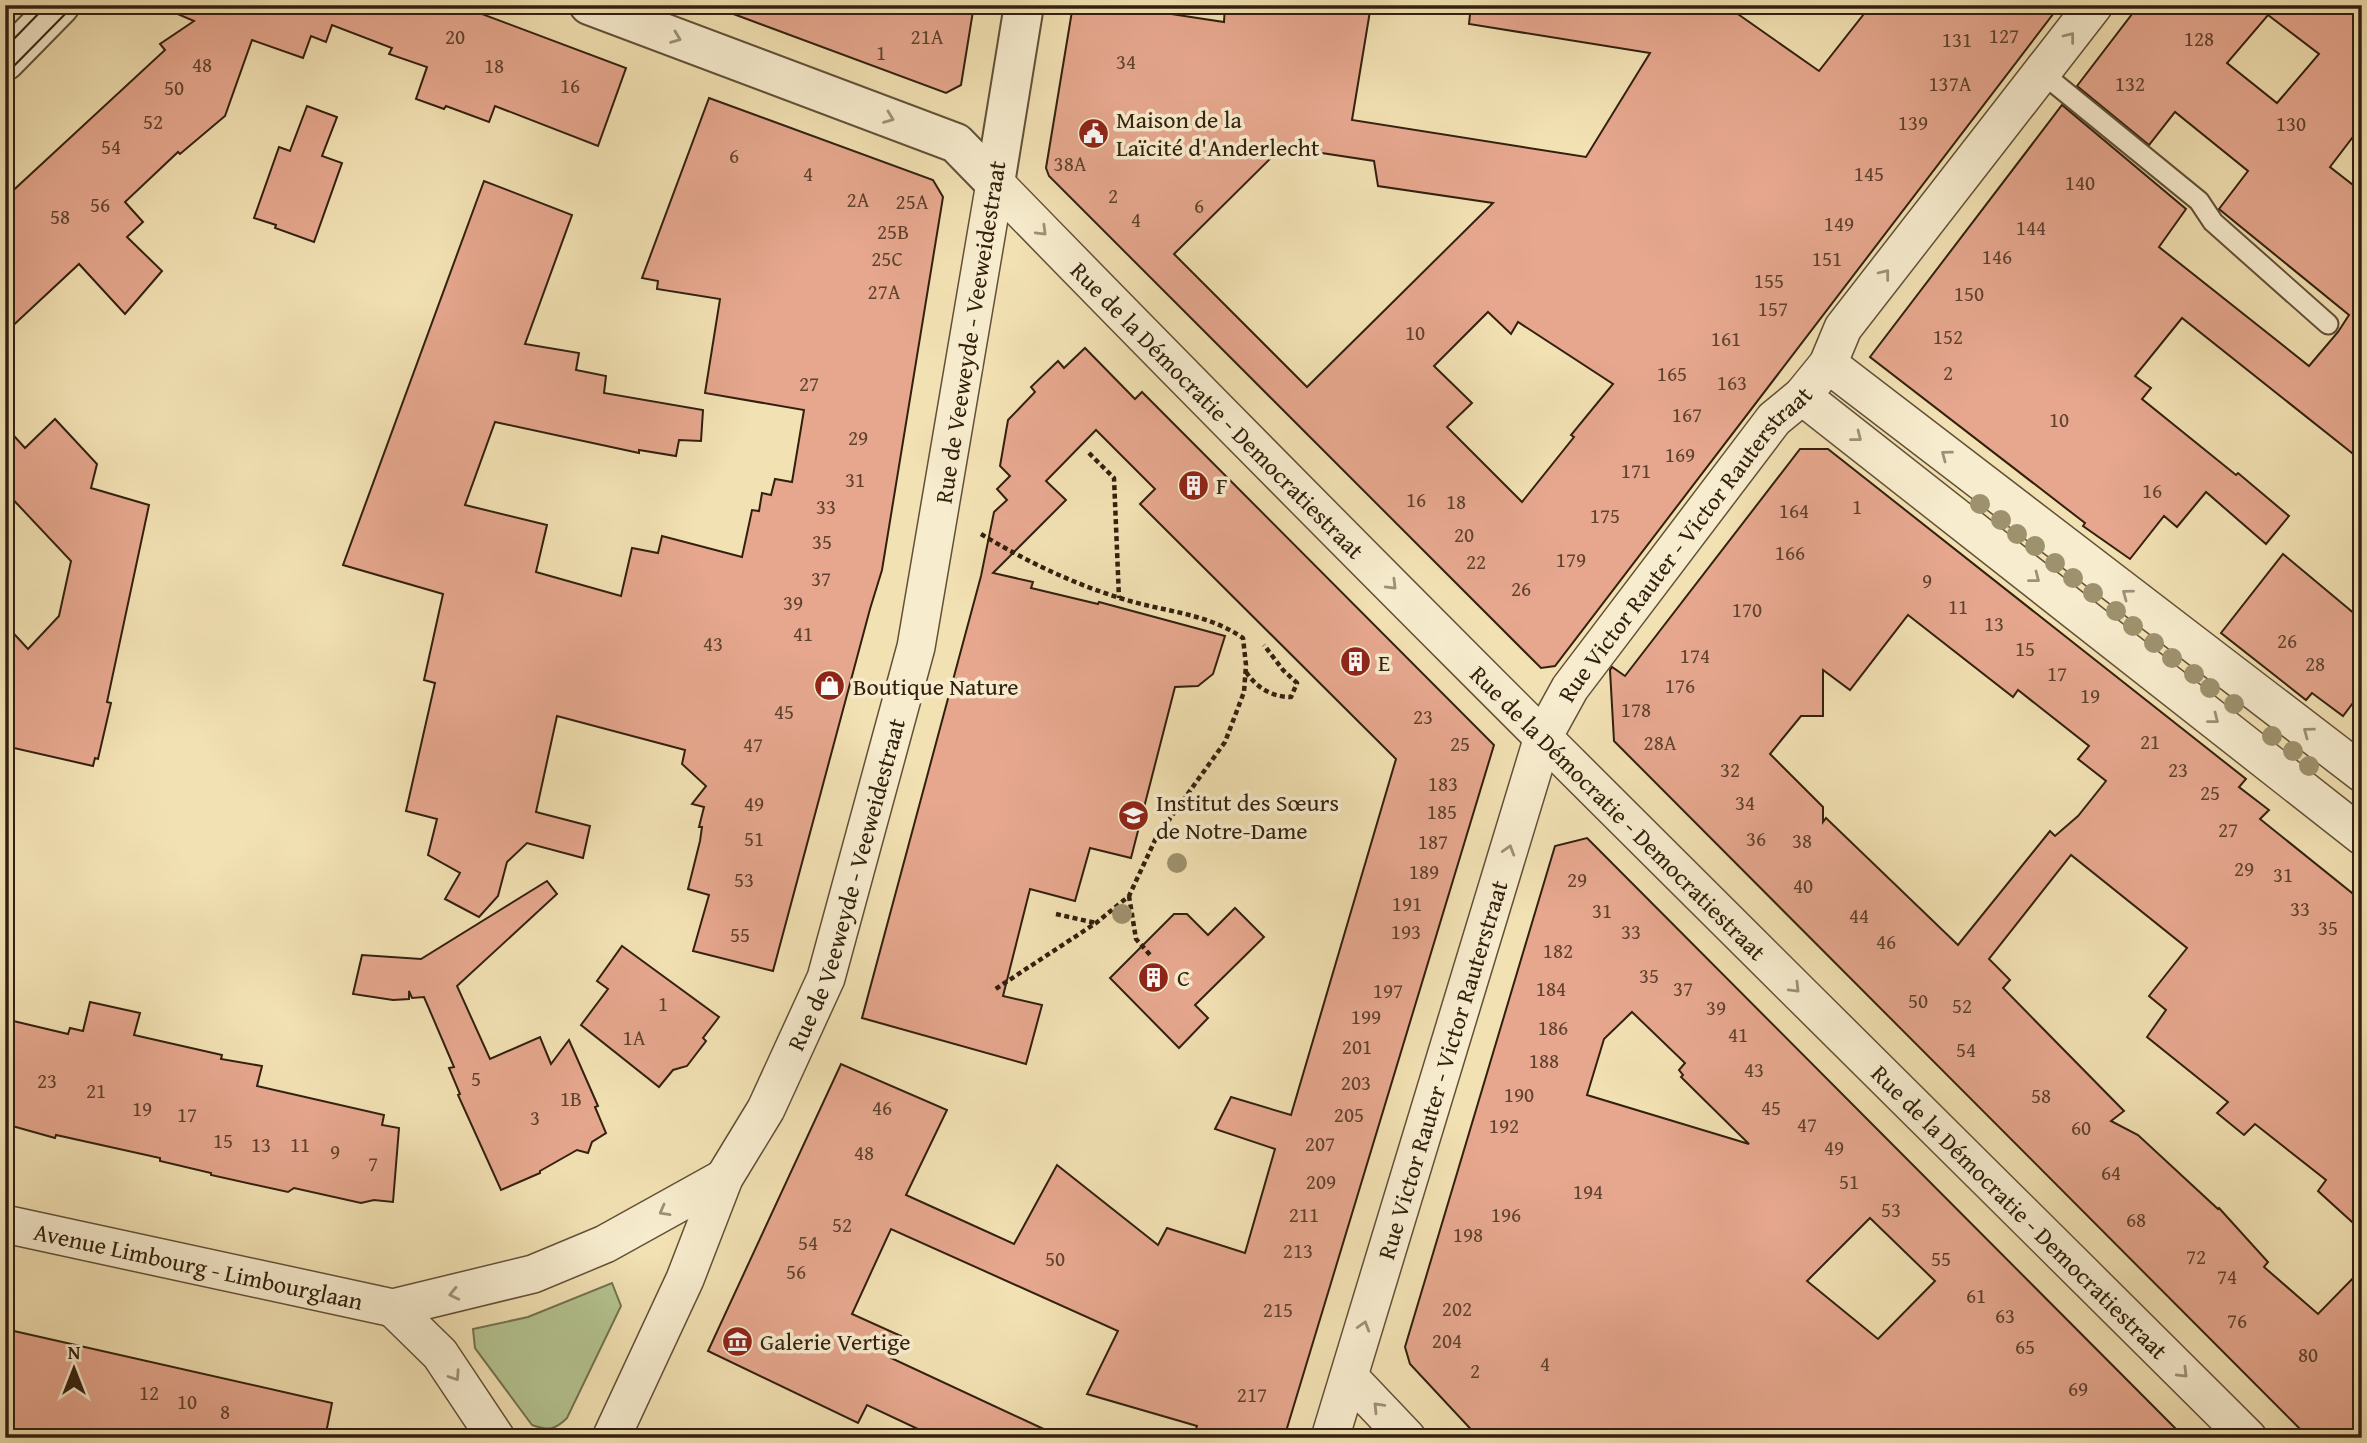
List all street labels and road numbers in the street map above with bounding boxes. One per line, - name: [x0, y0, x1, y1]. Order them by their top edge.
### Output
- street label: Rue de Veeweyde - Veeweidestraat: [926, 158, 1014, 506]
- street label: Rue de la Démocratie - Democratiestraat: [1063, 253, 1373, 567]
- street label: Rue Victor Rauter - Victor Rauterstraat: [1548, 378, 1821, 708]
- street label: Rue de la Démocratie - Democratiestraat: [1463, 657, 1775, 968]
- street label: Rue de Veeweyde - Veeweidestraat: [778, 714, 914, 1056]
- street label: Rue Victor Rauter - Victor Rauterstraat: [1368, 875, 1516, 1264]
- street label: Rue de la Démocratie - Democratiestraat: [1864, 1056, 2177, 1367]
- street label: Avenue Limbourg - Limbourglaan: [31, 1213, 367, 1319]

